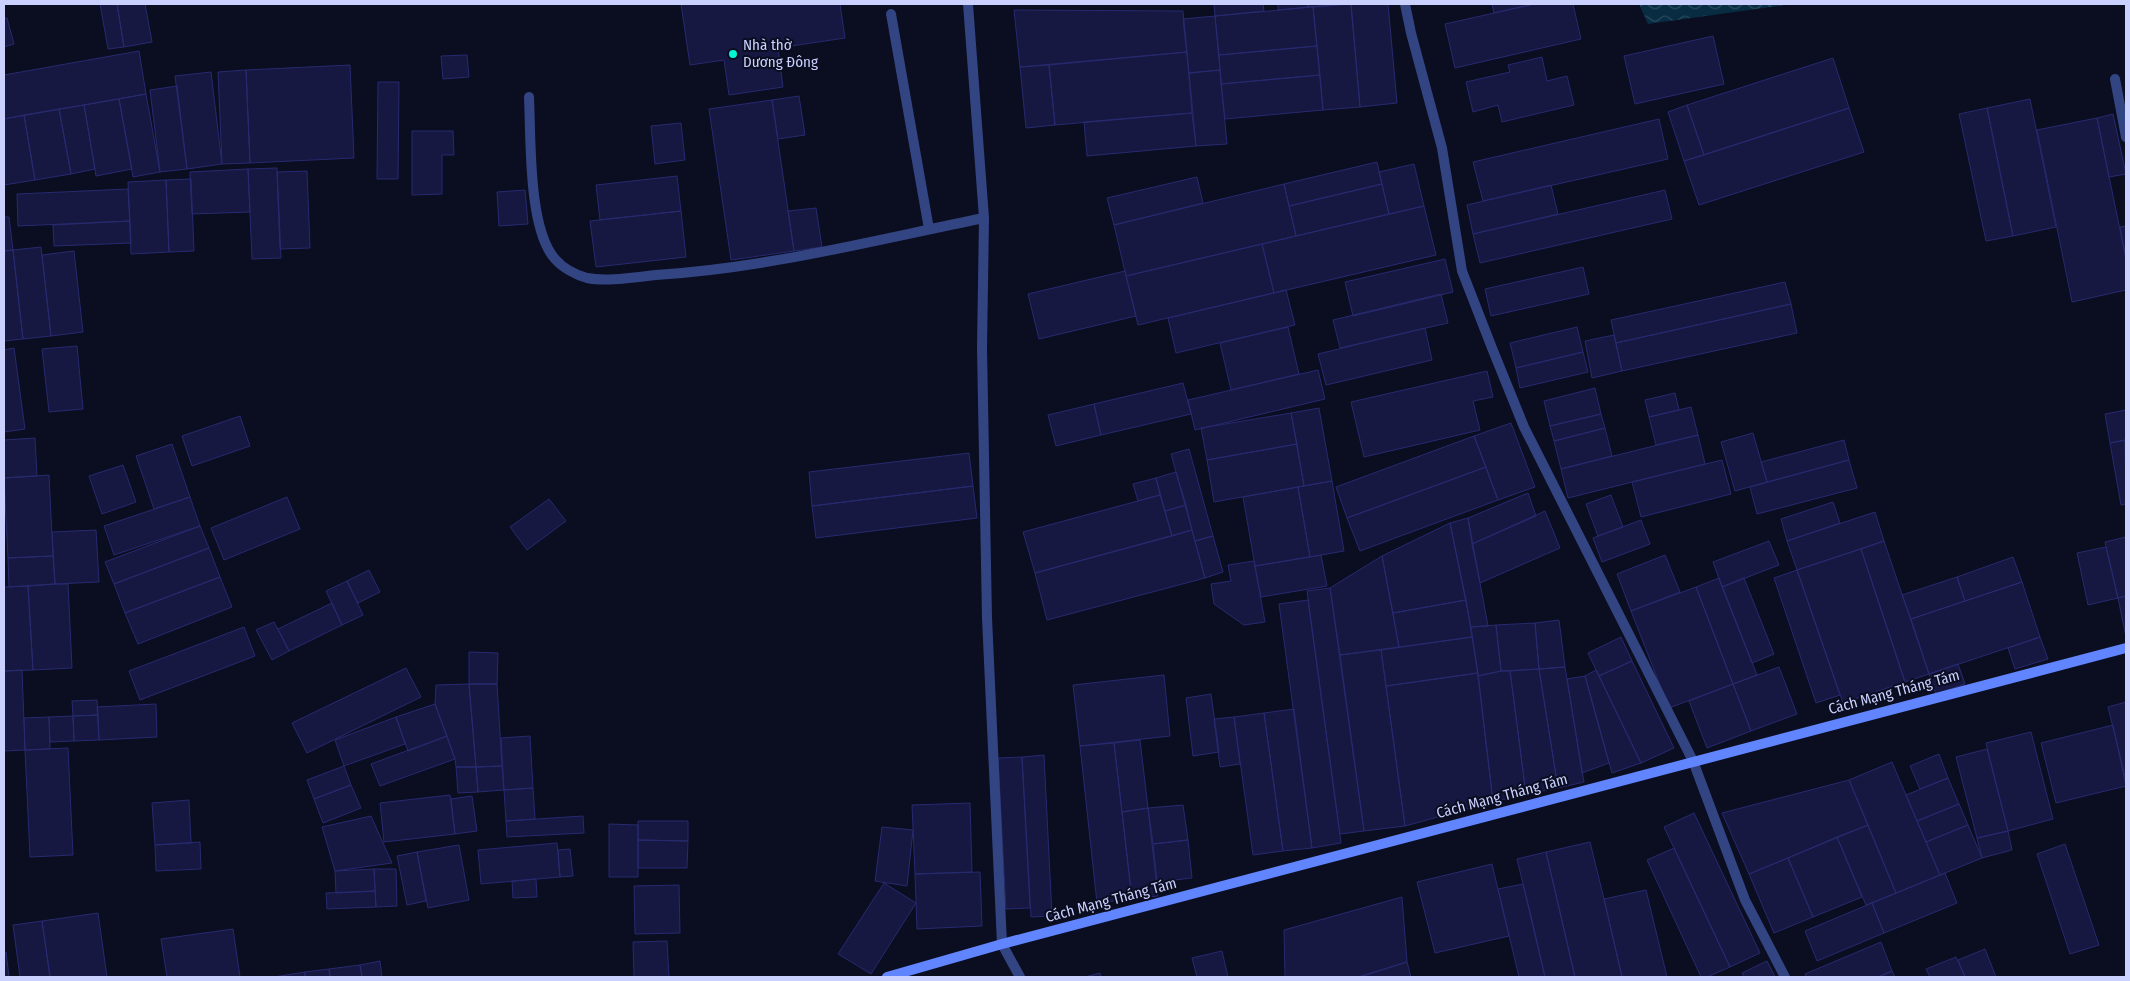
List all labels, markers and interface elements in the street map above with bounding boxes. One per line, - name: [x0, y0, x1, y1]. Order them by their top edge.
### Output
- place label: Nhà thờ Dương Đông: [743, 36, 818, 71]
- marker: Nhà thờ Dương Đông: [727, 48, 739, 60]
- street label: Cách Mạng Tháng Tám: [1827, 666, 1961, 718]
- street label: Cách Mạng Tháng Tám: [1435, 770, 1569, 822]
- street label: Cách Mạng Tháng Tám: [1044, 874, 1178, 926]

